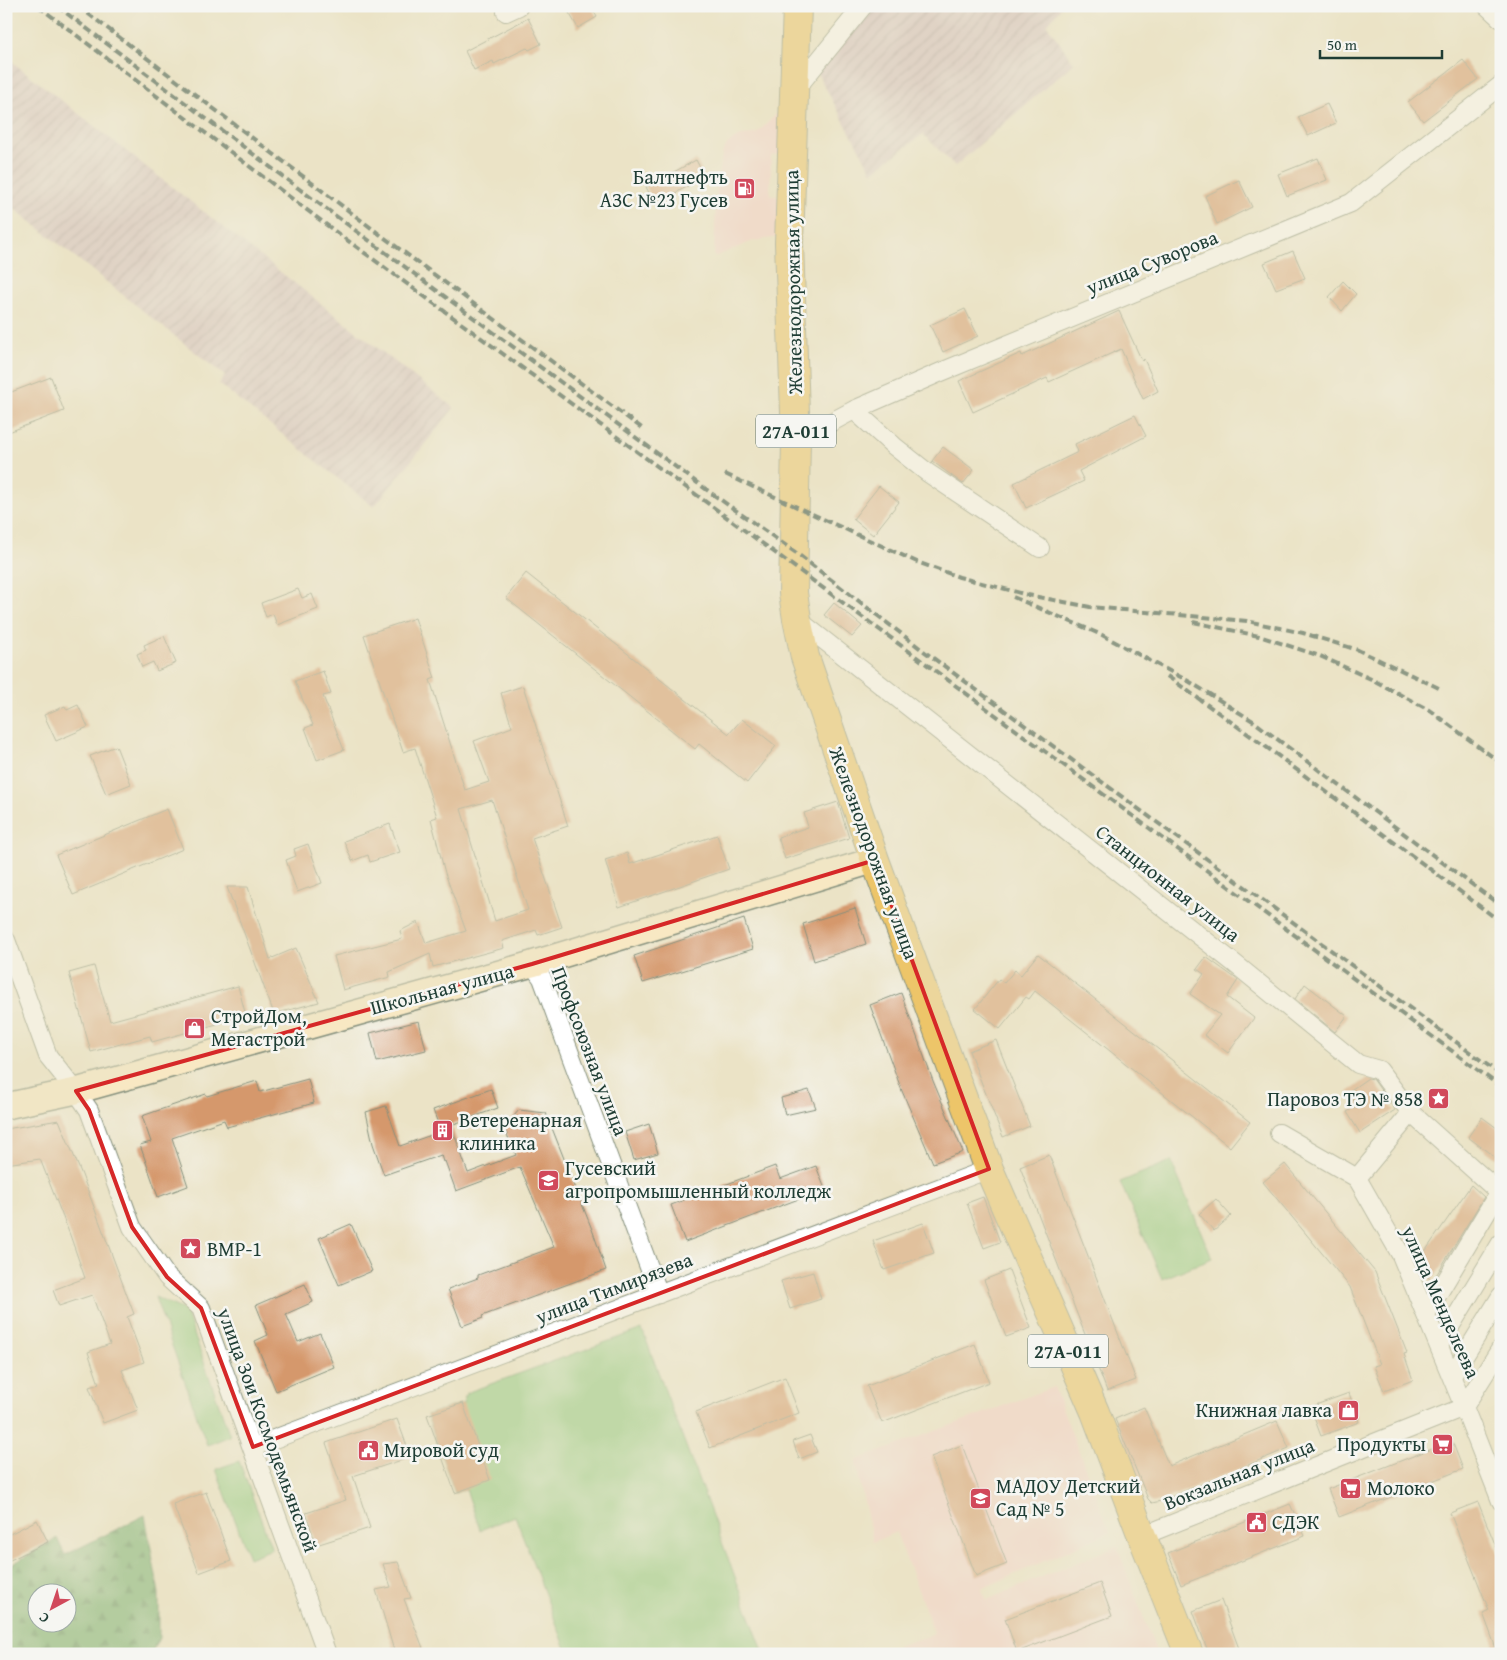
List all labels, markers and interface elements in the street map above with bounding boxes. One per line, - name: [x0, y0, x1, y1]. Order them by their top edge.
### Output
- scale bar: [1320, 28, 1442, 60]
- text: 50 m: [1327, 34, 1358, 55]
- place label: Балтнефть АЗС №23 Гусев: [600, 162, 728, 214]
- street label: Железнодорожная улица: [776, 169, 809, 395]
- fuel station icon: Балтнефть АЗС №23 Гусев: [732, 176, 756, 200]
- street label: улица Суворова: [1081, 222, 1222, 302]
- road number: 27А-011: [756, 414, 836, 448]
- street label: Железнодорожная улица: [822, 742, 927, 964]
- street label: Станционная улица: [1090, 817, 1247, 949]
- street label: Школьная улица: [367, 955, 517, 1022]
- street label: Профсоюзная улица: [545, 962, 636, 1140]
- place label: СтройДом, Мегастрой: [211, 1001, 307, 1053]
- shop icon: СтройДом, Мегастрой: [183, 1016, 207, 1040]
- place label: Паровоз ТЭ № 858: [1267, 1084, 1423, 1113]
- place icon: Паровоз ТЭ № 858: [1427, 1087, 1451, 1111]
- place label: Ветеренарная клиника: [459, 1105, 582, 1157]
- building icon: Ветеренарная клиника: [431, 1119, 455, 1143]
- place label: Гусевский агропромышленный колледж: [565, 1153, 832, 1205]
- school or university icon: Гусевский агропромышленный колледж: [537, 1168, 561, 1192]
- street label: улица Менделеева: [1394, 1220, 1488, 1383]
- place label: BMP-1: [207, 1234, 262, 1263]
- place icon: BMP-1: [179, 1237, 203, 1261]
- street label: улица Тимирязева: [530, 1244, 697, 1331]
- street label: улица Зои Космодемьянской: [210, 1303, 326, 1556]
- road number: 27А-011: [1028, 1334, 1108, 1368]
- place label: Книжная лавка: [1196, 1395, 1332, 1424]
- shop icon: Книжная лавка: [1336, 1398, 1360, 1422]
- place label: Продукты: [1337, 1429, 1426, 1458]
- street label: Вокзальная улица: [1159, 1430, 1319, 1517]
- supermarket icon: Продукты: [1430, 1432, 1454, 1456]
- place label: Мировой суд: [384, 1435, 499, 1464]
- public building icon: Мировой суд: [356, 1438, 380, 1462]
- place label: МАДОУ Детский Сад № 5: [996, 1471, 1140, 1523]
- place label: Молоко: [1367, 1473, 1435, 1502]
- supermarket icon: Молоко: [1339, 1476, 1363, 1500]
- school or university icon: МАДОУ Детский Сад № 5: [968, 1486, 992, 1510]
- place label: СДЭК: [1272, 1507, 1320, 1536]
- public building icon: СДЭК: [1244, 1510, 1268, 1534]
- north arrow: [28, 1582, 78, 1632]
- text: С: [34, 1608, 53, 1628]

